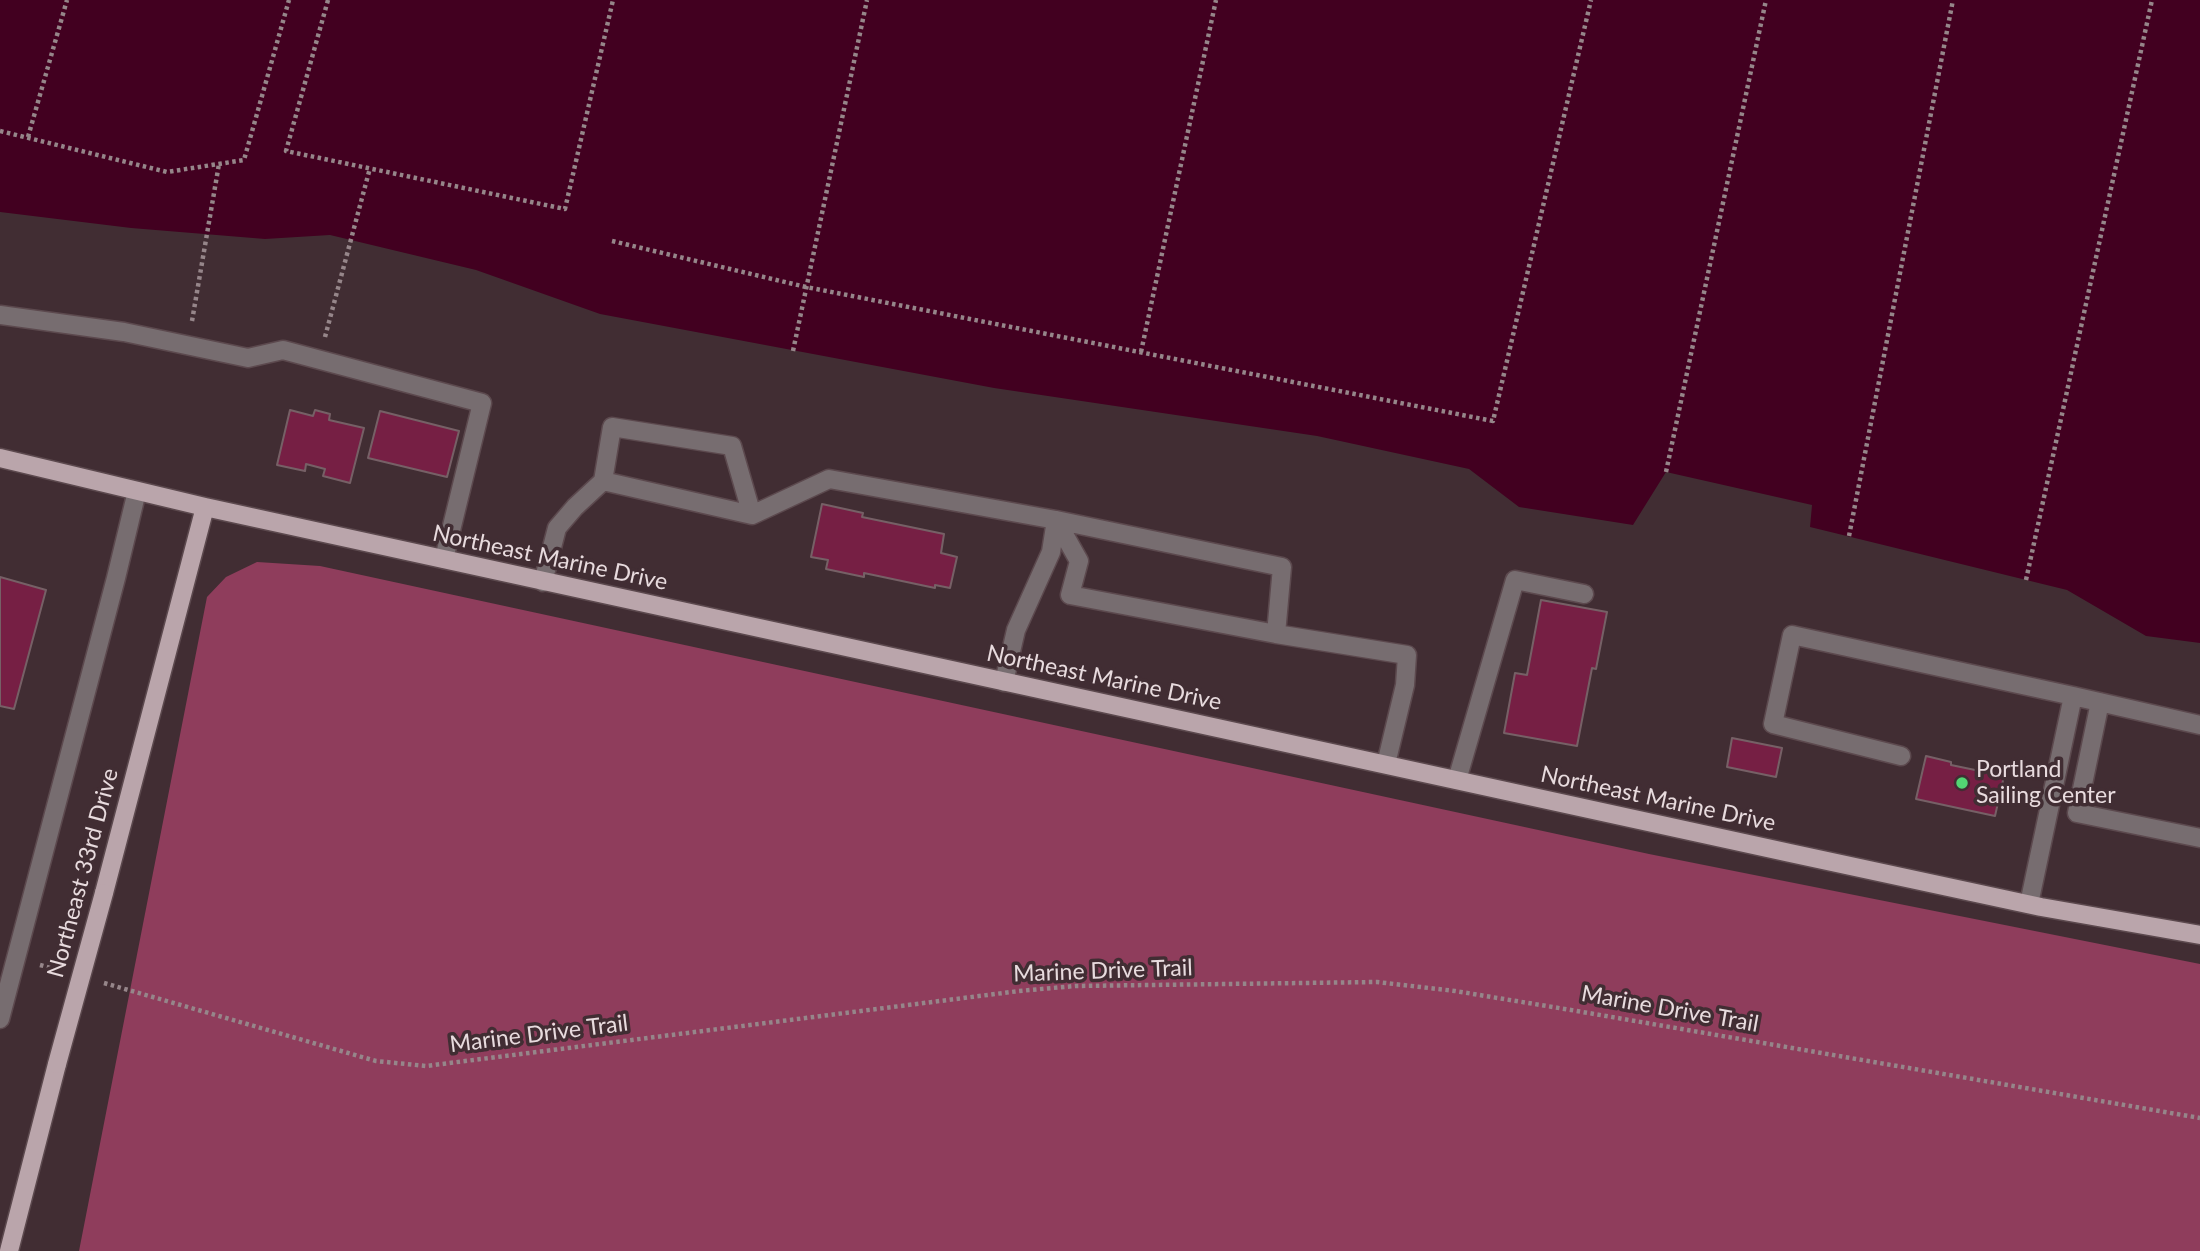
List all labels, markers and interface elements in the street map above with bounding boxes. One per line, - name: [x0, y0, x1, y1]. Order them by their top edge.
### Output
- street label: Northeast Marine Drive: [430, 520, 670, 596]
- street label: Northeast Marine Drive: [984, 640, 1224, 716]
- place label: Portland Sailing Center: [1976, 756, 2116, 810]
- street label: Northeast Marine Drive: [1538, 761, 1778, 837]
- street label: Northeast 33rd Drive: [42, 765, 124, 981]
- marker: Portland Sailing Center: [1954, 775, 1970, 791]
- street label: Marine Drive Trail: [1013, 954, 1193, 988]
- street label: Marine Drive Trail: [1579, 980, 1761, 1038]
- street label: Marine Drive Trail: [448, 1009, 630, 1059]

